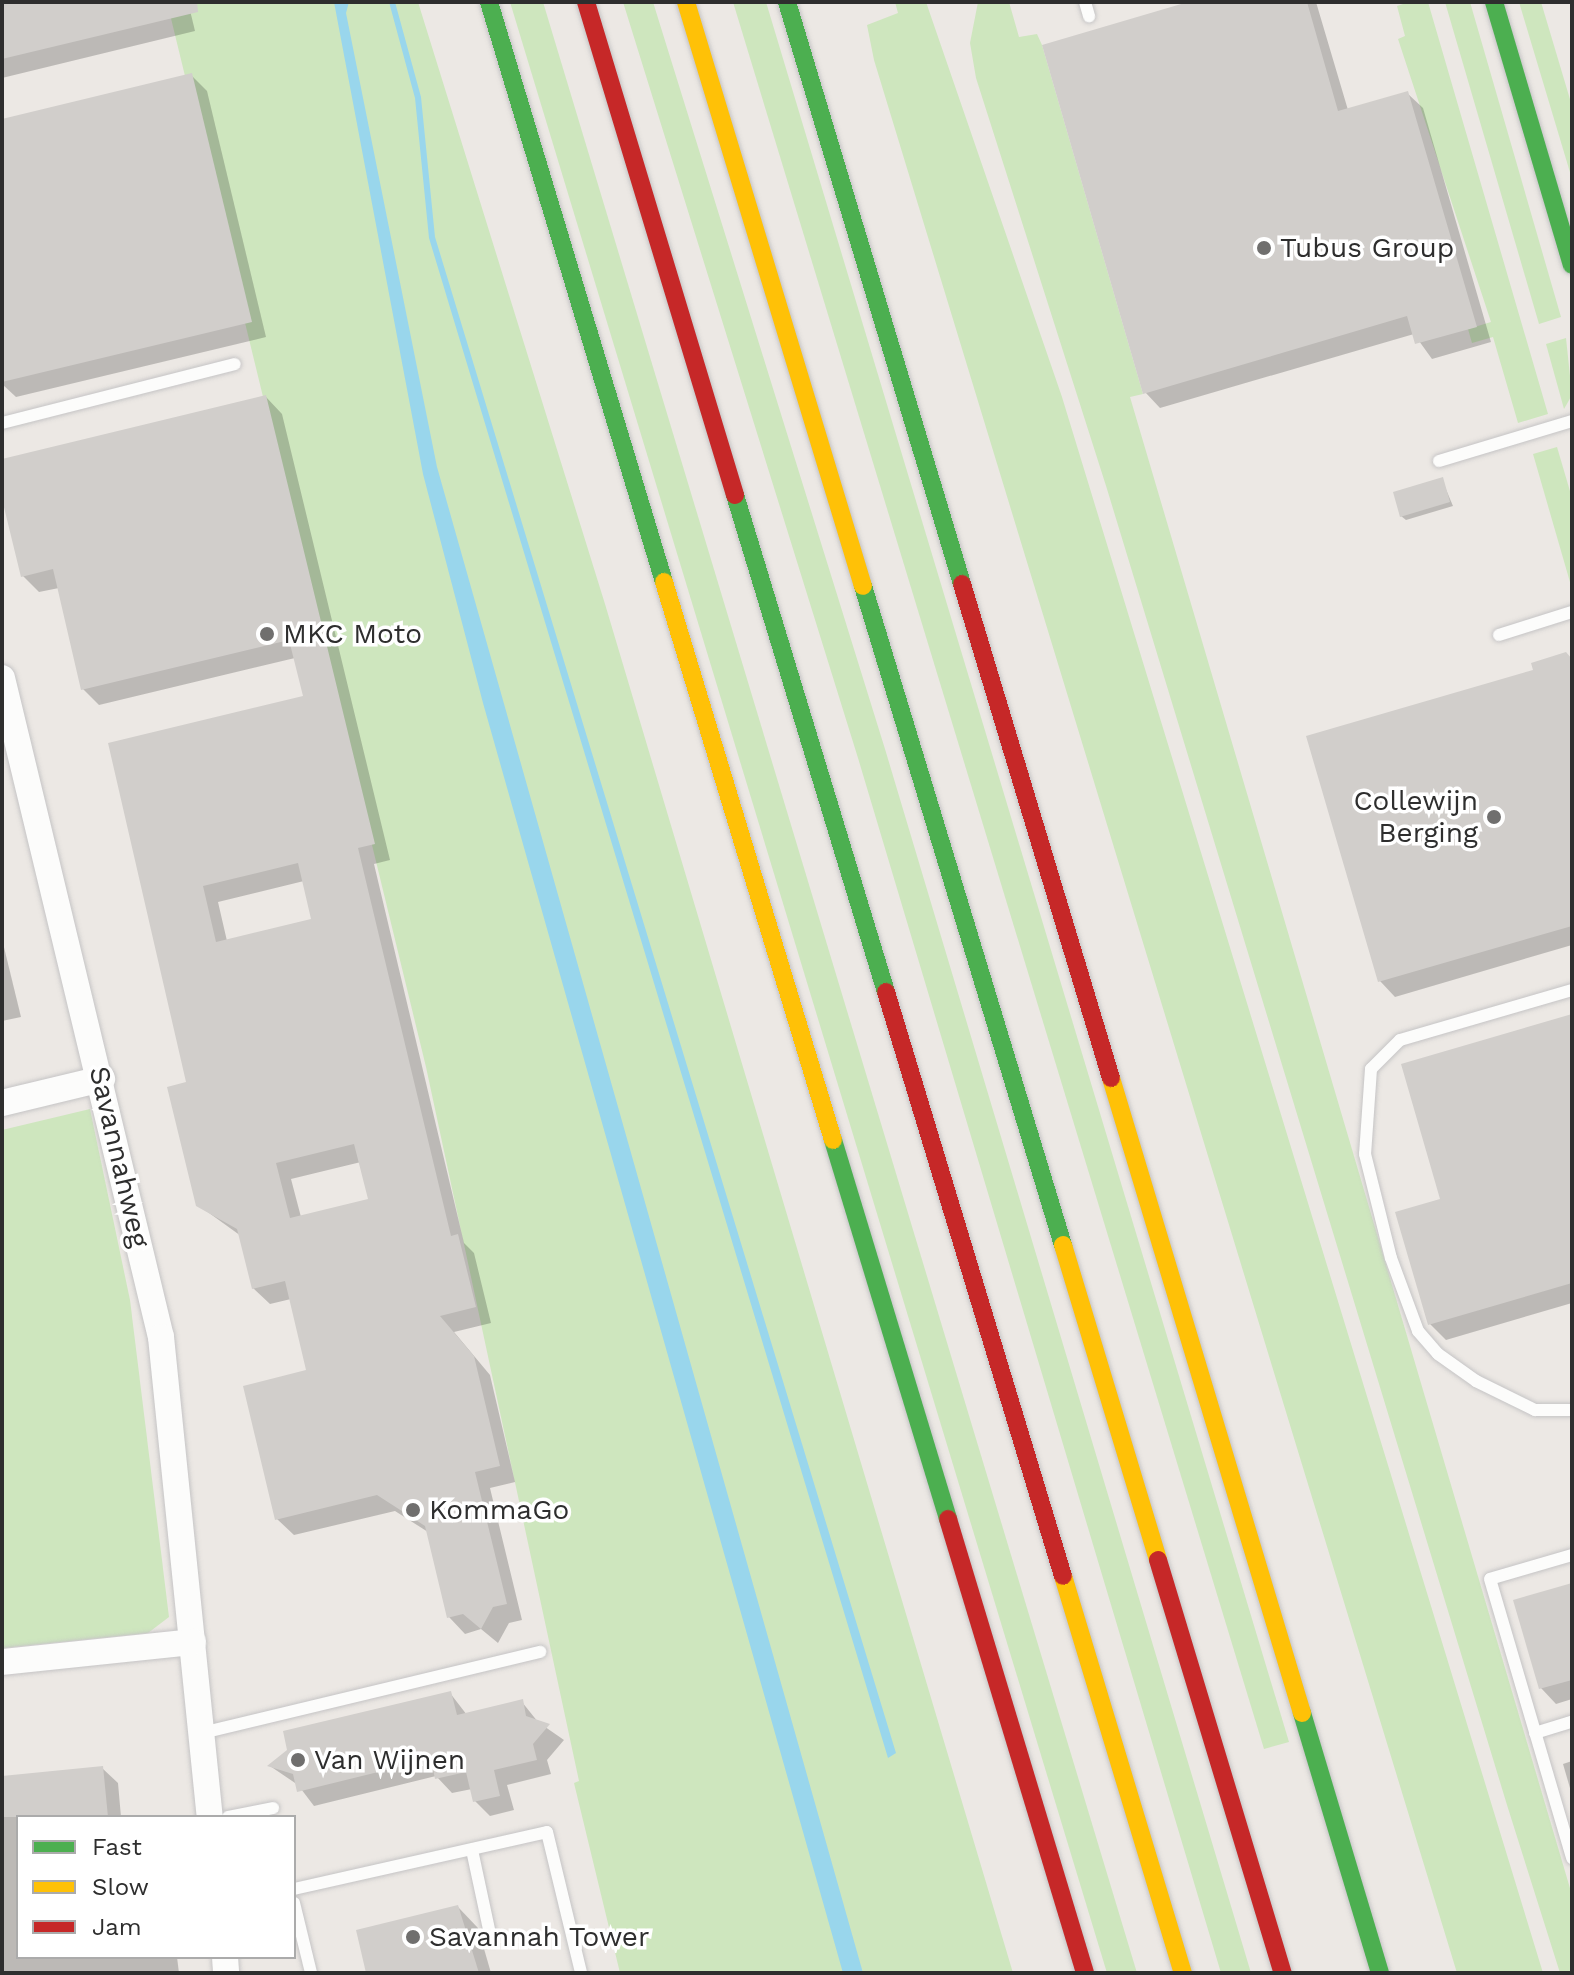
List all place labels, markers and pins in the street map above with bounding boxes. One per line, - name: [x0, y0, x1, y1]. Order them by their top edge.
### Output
- place label: Tubus Group: [1280, 231, 1454, 265]
- marker: Tubus Group: [1255, 239, 1273, 257]
- place label: MKC Moto: [283, 617, 422, 651]
- marker: MKC Moto: [258, 625, 276, 643]
- place label: Collewijn Berging: [1353, 784, 1478, 850]
- marker: Collewijn Berging: [1485, 808, 1503, 826]
- place label: KommaGo: [429, 1493, 569, 1527]
- marker: KommaGo: [404, 1501, 422, 1519]
- place label: Van Wijnen: [314, 1743, 466, 1777]
- marker: Van Wijnen: [289, 1751, 307, 1769]
- place label: Savannah Tower: [429, 1920, 650, 1954]
- marker: Savannah Tower: [404, 1928, 422, 1946]

